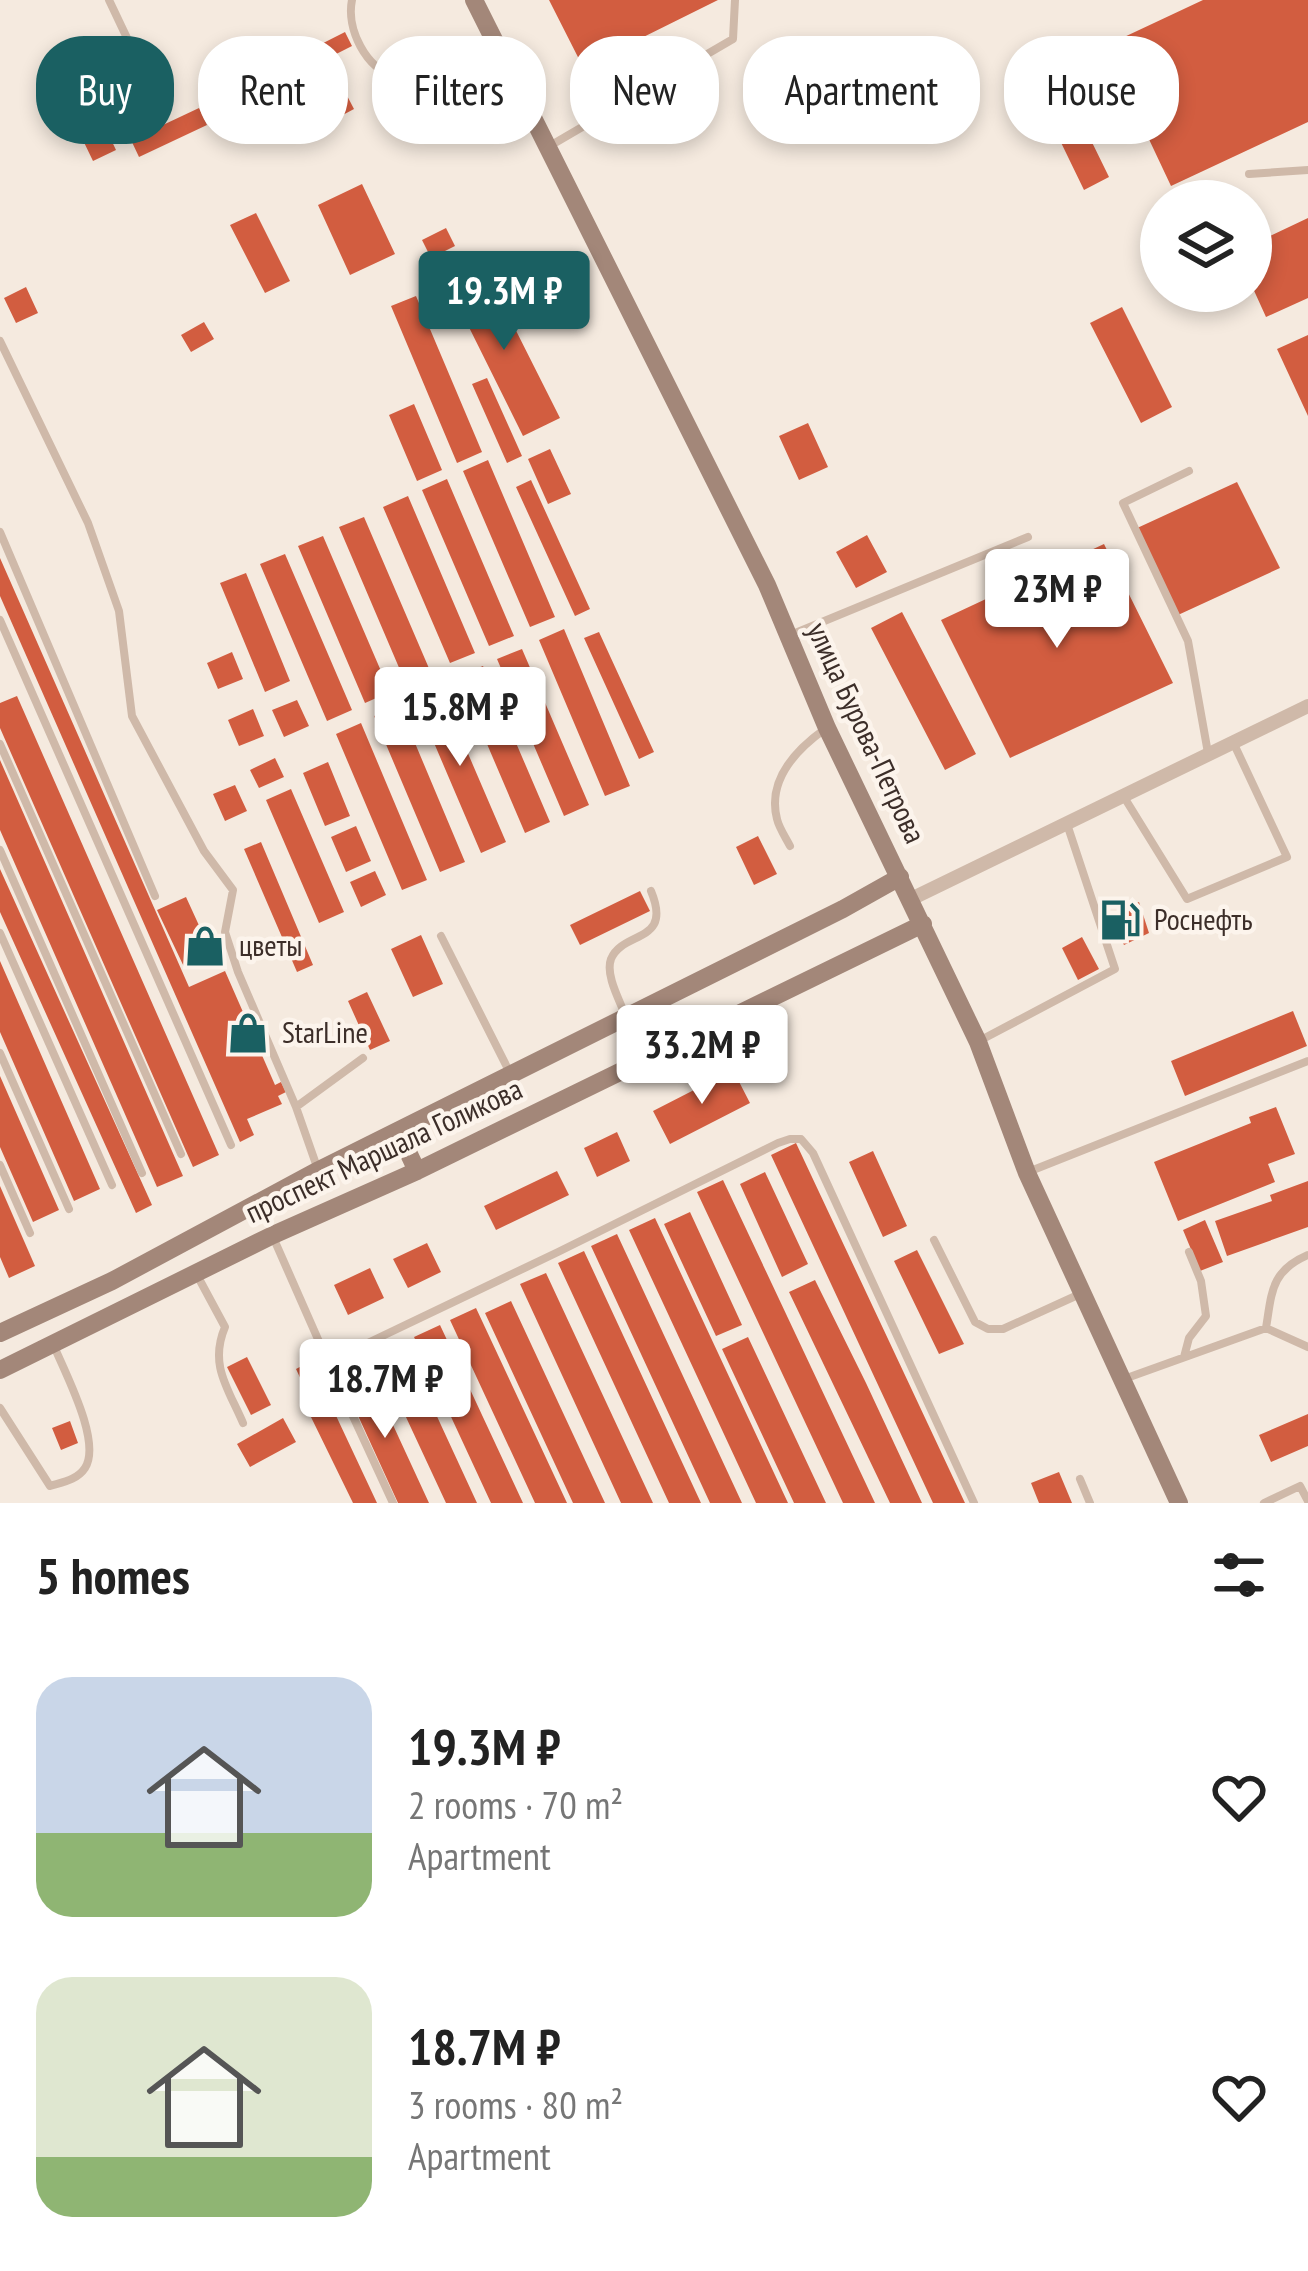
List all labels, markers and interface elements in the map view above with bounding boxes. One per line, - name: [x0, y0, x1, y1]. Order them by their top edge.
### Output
- chip: Buy: [36, 36, 174, 144]
- chip: Rent: [198, 36, 348, 144]
- chip: Filters: [372, 36, 546, 144]
- chip: New: [570, 36, 719, 144]
- chip: Apartment: [743, 36, 980, 144]
- chip: House: [1004, 36, 1179, 144]
- map controls: [1140, 180, 1272, 312]
- button: layers: [1140, 180, 1272, 312]
- pin: 19.3M ₽: [393, 251, 615, 353]
- text: 19.3M ₽: [446, 264, 562, 315]
- pin: 23M ₽: [973, 549, 1141, 651]
- text: 23M ₽: [1012, 562, 1102, 613]
- street label: улица Бурова-Петрова: [799, 616, 936, 849]
- pin: 15.8M ₽: [349, 667, 571, 769]
- text: 15.8M ₽: [402, 680, 518, 731]
- fuel station icon: Роснефть: [1097, 897, 1143, 943]
- place label: Роснефть: [1154, 899, 1253, 938]
- shop icon: цветы: [182, 923, 228, 969]
- place label: цветы: [239, 925, 302, 964]
- pin: 33.2M ₽: [591, 1005, 813, 1107]
- shop icon: StarLine: [225, 1010, 271, 1056]
- place label: StarLine: [282, 1012, 368, 1051]
- text: 33.2M ₽: [644, 1018, 760, 1069]
- street label: проспект Маршала Голикова: [239, 1068, 528, 1231]
- pin: 18.7M ₽: [274, 1339, 496, 1441]
- text: 18.7M ₽: [327, 1352, 443, 1403]
- text: 5 homes: [36, 1542, 190, 1608]
- icon: filters: [1206, 1542, 1272, 1608]
- text: 19.3M ₽: [408, 1713, 561, 1779]
- icon: home: [132, 1725, 276, 1869]
- icon: heart: [1206, 1764, 1272, 1830]
- text: 2 rooms · 70 m²: [408, 1779, 623, 1830]
- text: Apartment: [408, 1830, 551, 1881]
- text: 18.7M ₽: [408, 2013, 561, 2079]
- icon: home: [132, 2025, 276, 2169]
- icon: heart: [1206, 2064, 1272, 2130]
- text: 3 rooms · 80 m²: [408, 2079, 623, 2130]
- text: Apartment: [408, 2130, 551, 2181]

